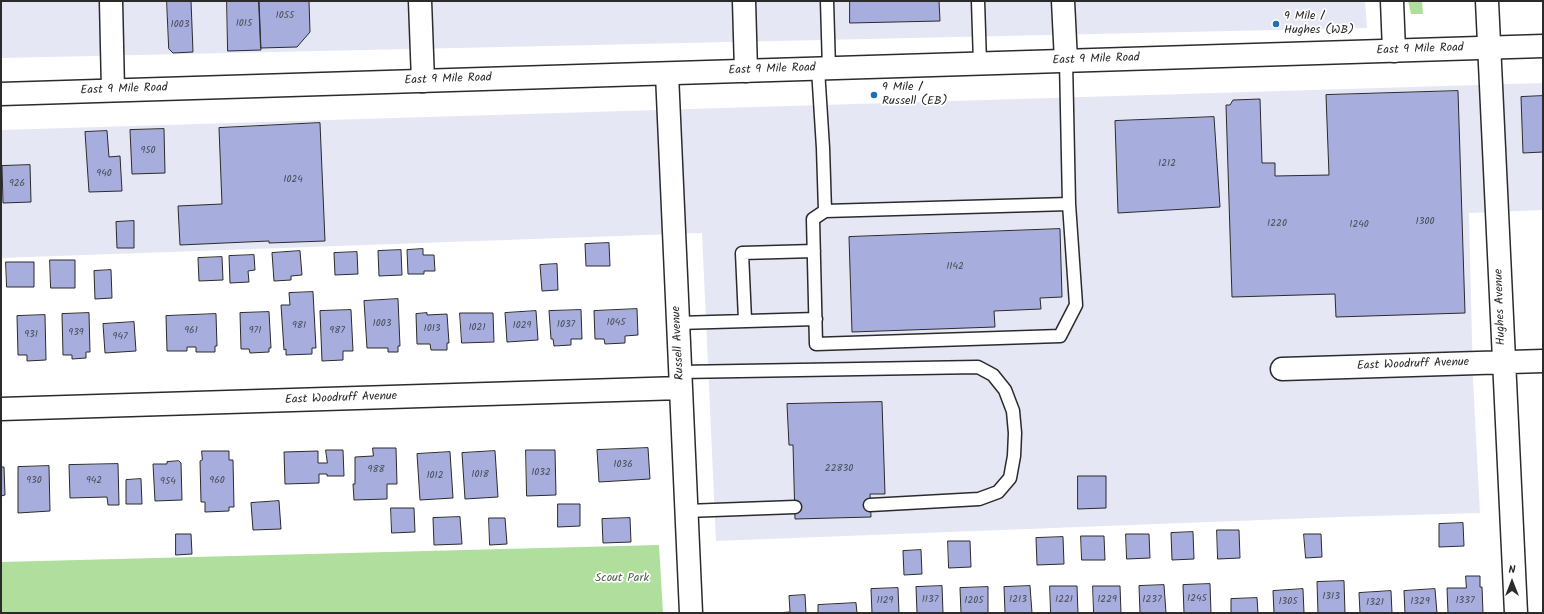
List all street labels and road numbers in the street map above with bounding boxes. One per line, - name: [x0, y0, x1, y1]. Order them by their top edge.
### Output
- street label: East 9 Mile Road: [1376, 41, 1464, 59]
- street label: East 9 Mile Road: [1052, 51, 1140, 69]
- street label: East 9 Mile Road: [728, 61, 816, 79]
- street label: East 9 Mile Road: [404, 71, 492, 89]
- street label: East 9 Mile Road: [80, 81, 168, 99]
- street label: Hughes Avenue: [1492, 268, 1510, 346]
- street label: Russell Avenue: [670, 305, 688, 381]
- street label: East Woodruff Avenue: [1357, 356, 1469, 374]
- street label: East Woodruff Avenue: [285, 390, 397, 408]

